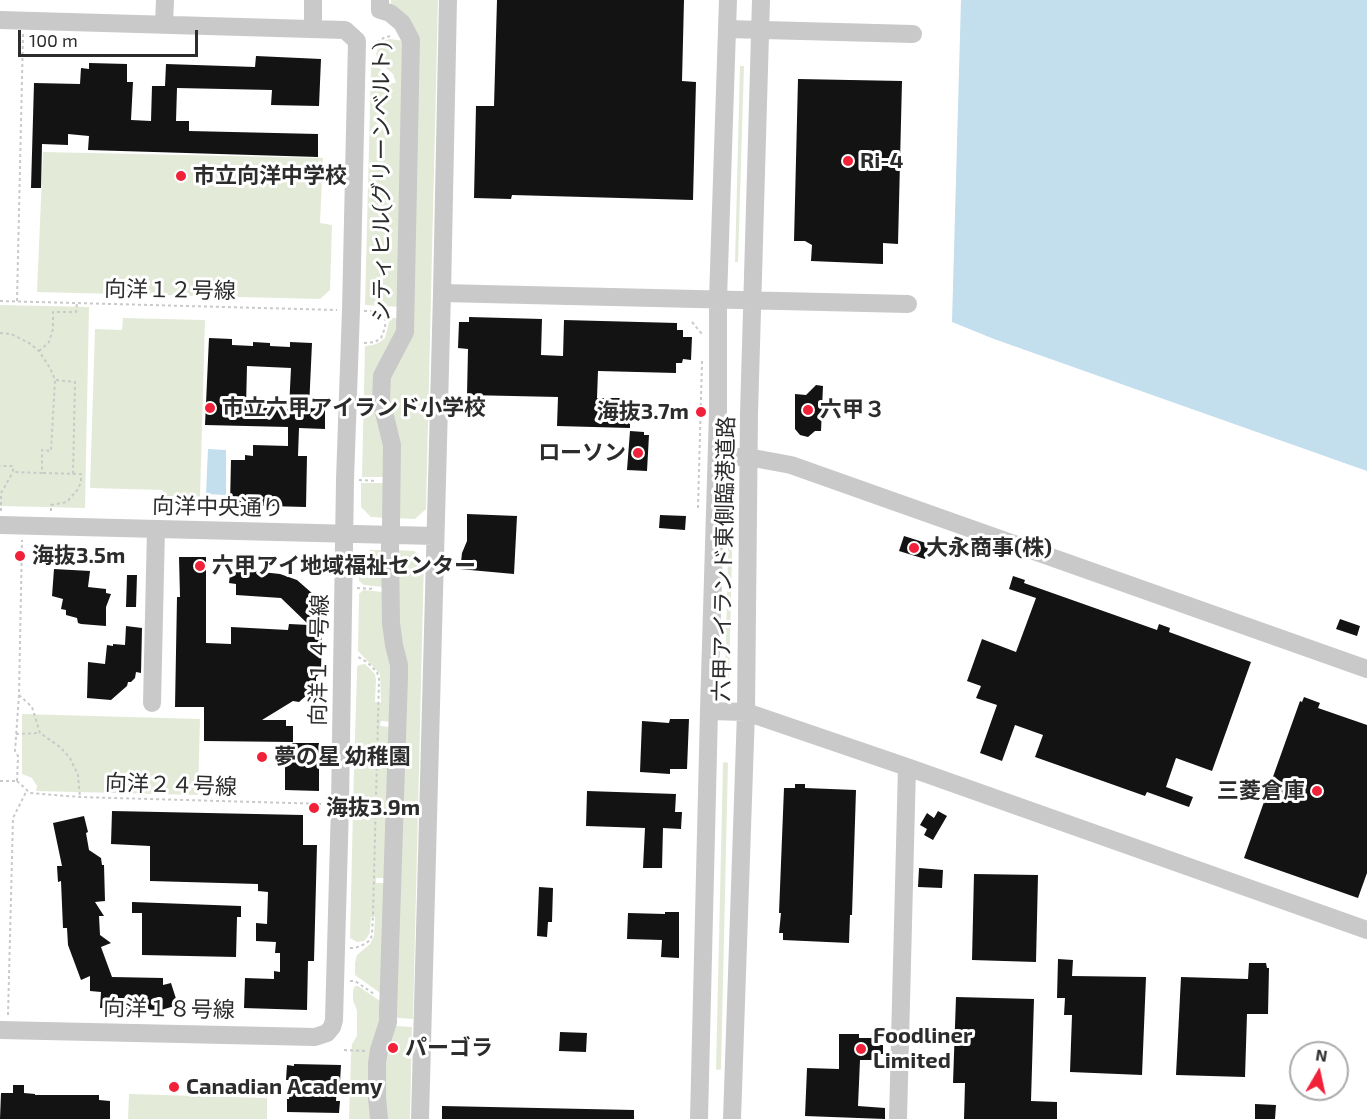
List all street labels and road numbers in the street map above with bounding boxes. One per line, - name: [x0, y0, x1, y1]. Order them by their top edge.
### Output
- street label: シティヒル(グリーンベルト): [369, 42, 395, 322]
- street label: 向洋１２号線: [104, 276, 236, 304]
- street label: 六甲アイランド東側臨港道路: [708, 416, 740, 702]
- street label: 向洋中央通り: [152, 493, 284, 521]
- street label: 向洋１４号線: [305, 594, 333, 726]
- street label: 向洋２４号線: [105, 770, 237, 800]
- street label: 向洋１８号線: [103, 995, 235, 1023]

